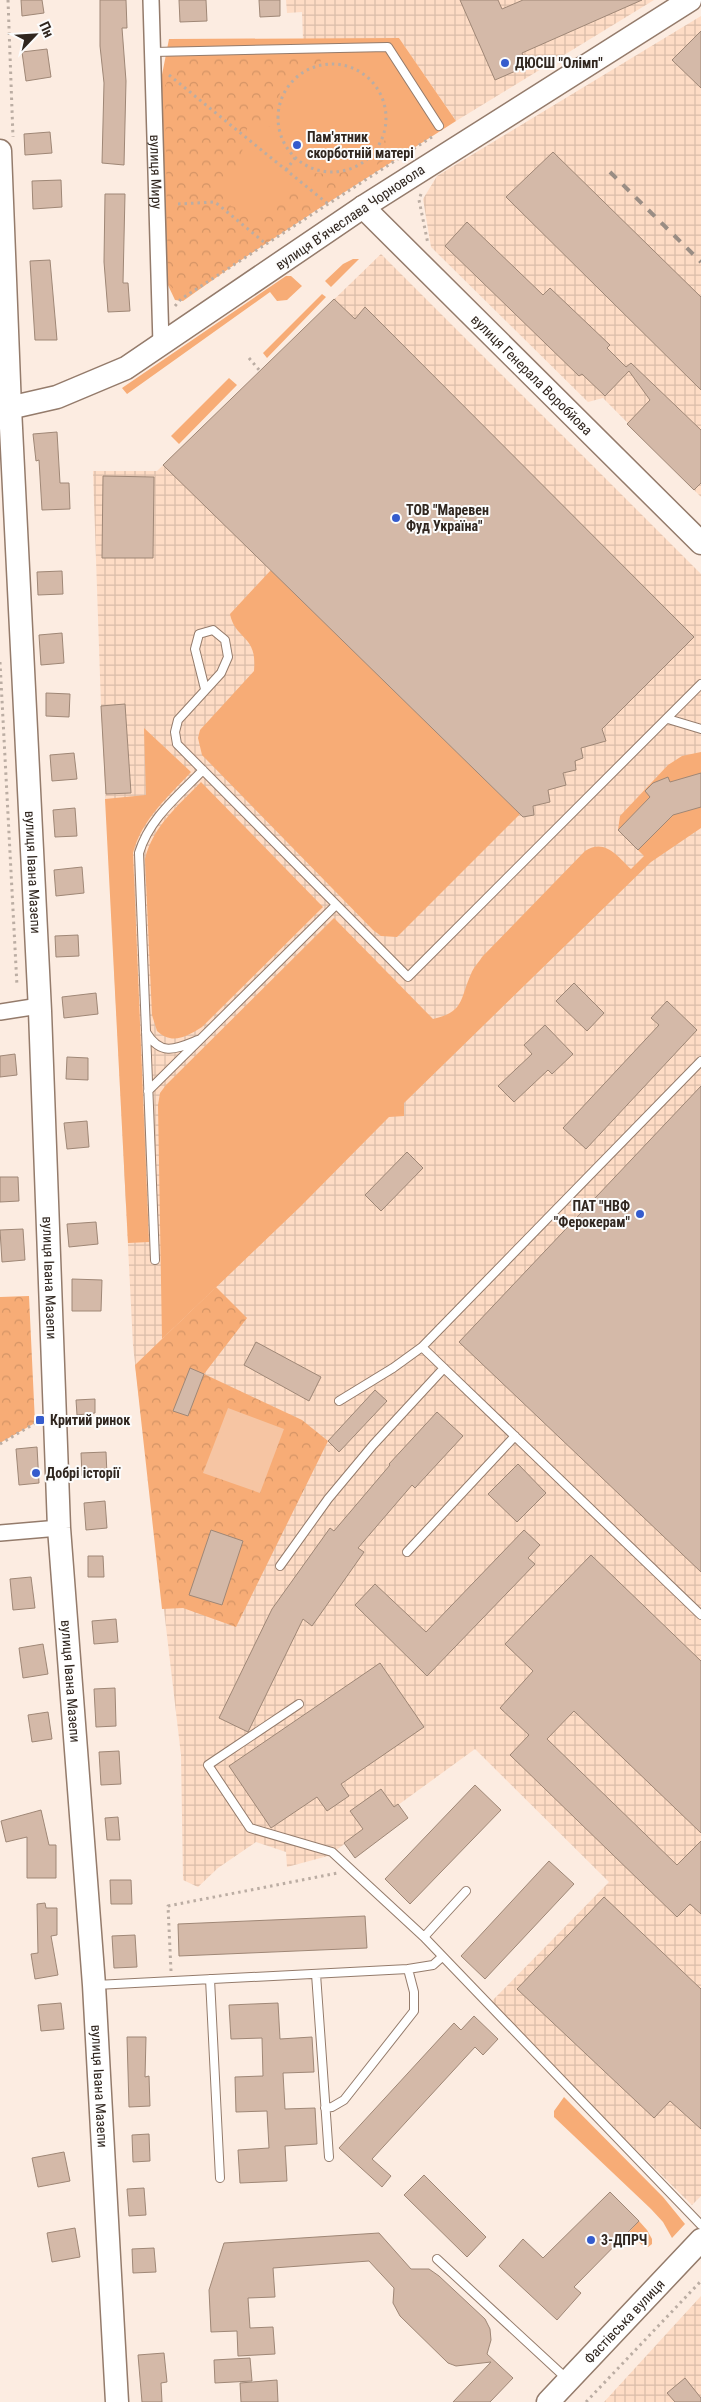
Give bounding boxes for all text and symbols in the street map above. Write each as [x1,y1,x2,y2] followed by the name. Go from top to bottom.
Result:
[10,10,60,60] north arrow
[36,19,57,40] text: Пн
[515,55,603,71] place label: ДЮСШ "Олімп"
[499,57,511,69] marker: ДЮСШ "Олімп"
[307,129,414,161] place label: Пам'ятник скорботній матері
[147,134,165,210] street label: вулиця Миру
[291,139,303,151] marker: Пам'ятник скорботній матері
[272,161,428,273] street label: вулиця Вʼячеслава Чорновола
[468,311,596,438] street label: вулиця Генерала Воробйова
[406,502,489,534] place label: ТОВ "Маревен Фуд Україна"
[390,512,402,524] marker: ТОВ "Маревен Фуд Україна"
[22,810,44,934] street label: вулиця Івана Мазепи
[554,1198,630,1230] place label: ПАТ "НВФ "Ферокерам"
[634,1208,646,1220] marker: ПАТ "НВФ "Ферокерам"
[40,1216,60,1340] street label: вулиця Івана Мазепи
[50,1412,130,1428] place label: Критий ринок
[34,1414,46,1426] marker: Критий ринок
[46,1465,121,1481] place label: Добрі історії
[30,1467,42,1479] marker: Добрі історії
[58,1619,83,1743] street label: вулиця Івана Мазепи
[88,2024,111,2148] street label: вулиця Івана Мазепи
[601,2232,647,2248] place label: 3-ДПРЧ
[585,2234,597,2246] marker: 3-ДПРЧ
[581,2276,668,2367] street label: Фастівська вулиця

